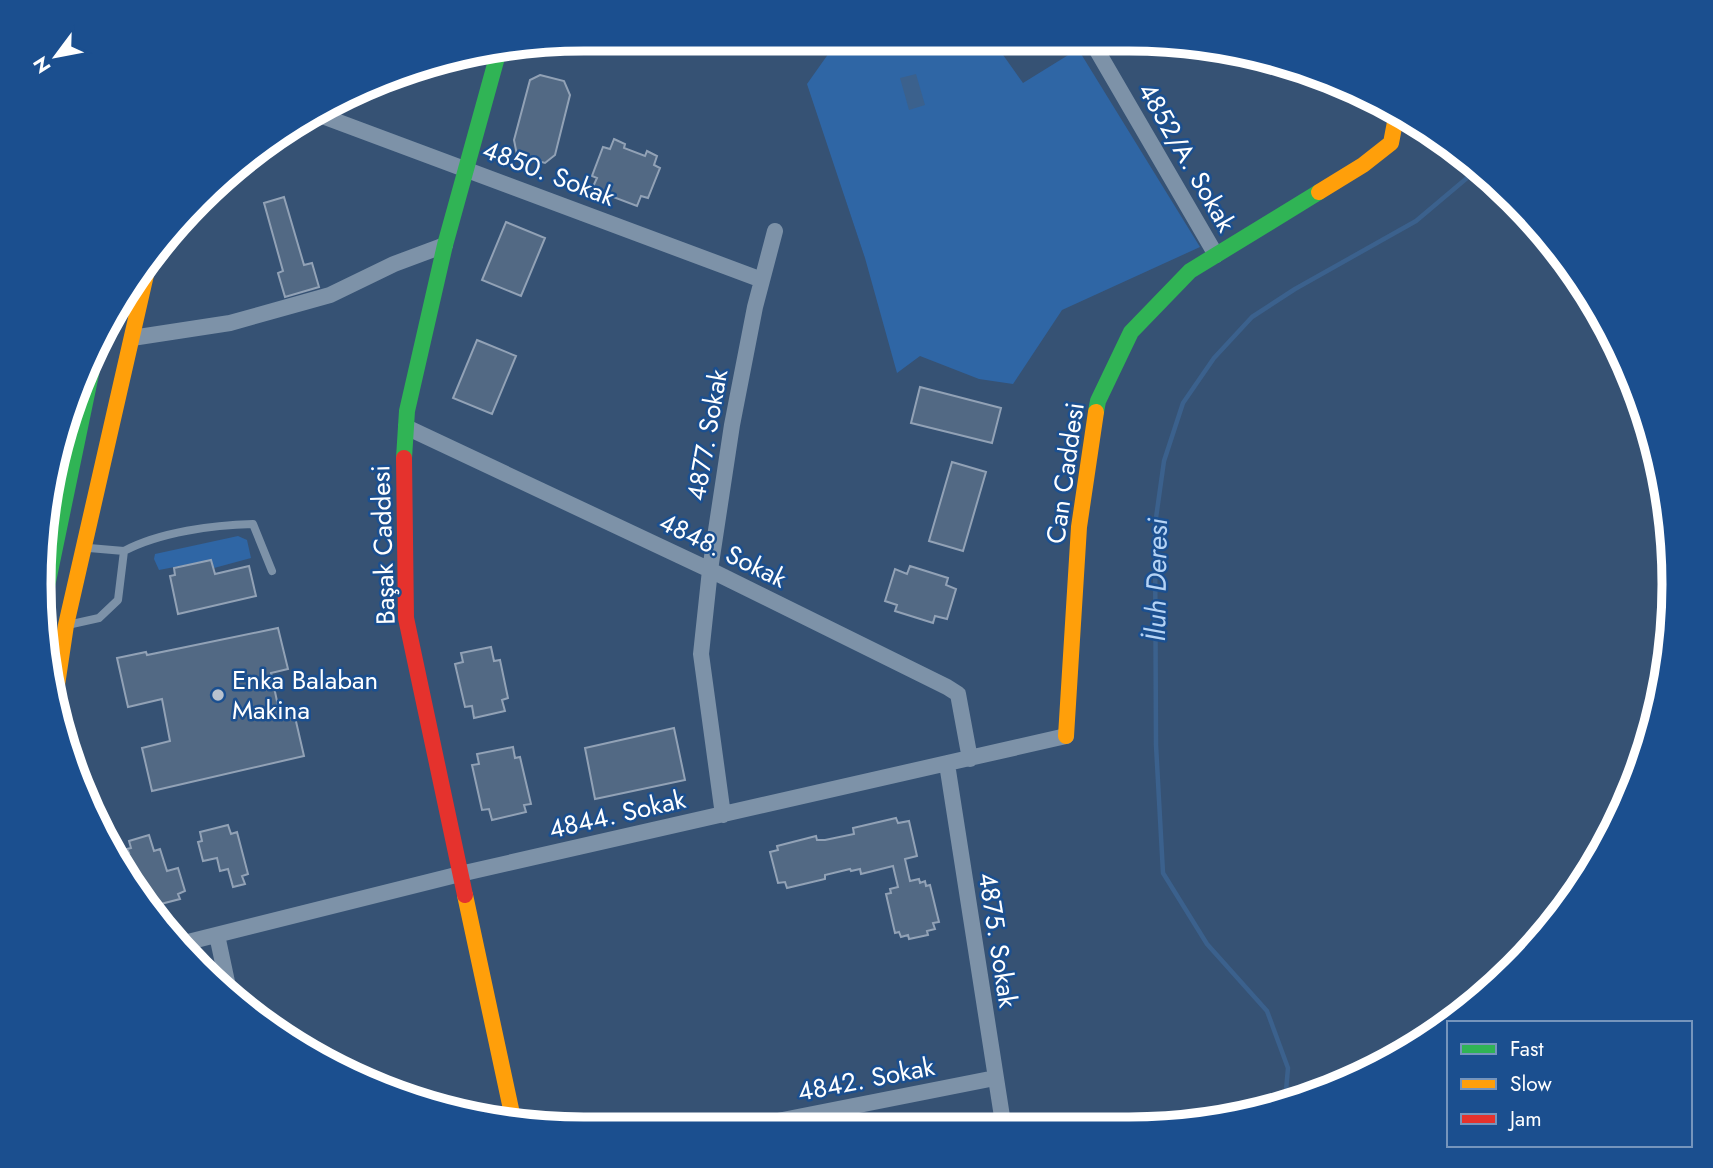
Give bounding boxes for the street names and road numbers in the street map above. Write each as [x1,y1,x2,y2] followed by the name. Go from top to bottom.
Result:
[1129,75,1245,239] street label: 4852/A. Sokak
[477,130,621,216] street label: 4850. Sokak
[677,366,737,504] street label: 4877. Sokak
[1036,400,1094,546] street label: Can Caddesi
[361,464,405,626] street label: Başak Caddesi
[653,503,794,598] street label: 4848. Sokak
[545,780,690,848] street label: 4844. Sokak
[969,870,1028,1011] street label: 4875. Sokak
[794,1047,938,1111] street label: 4842. Sokak

